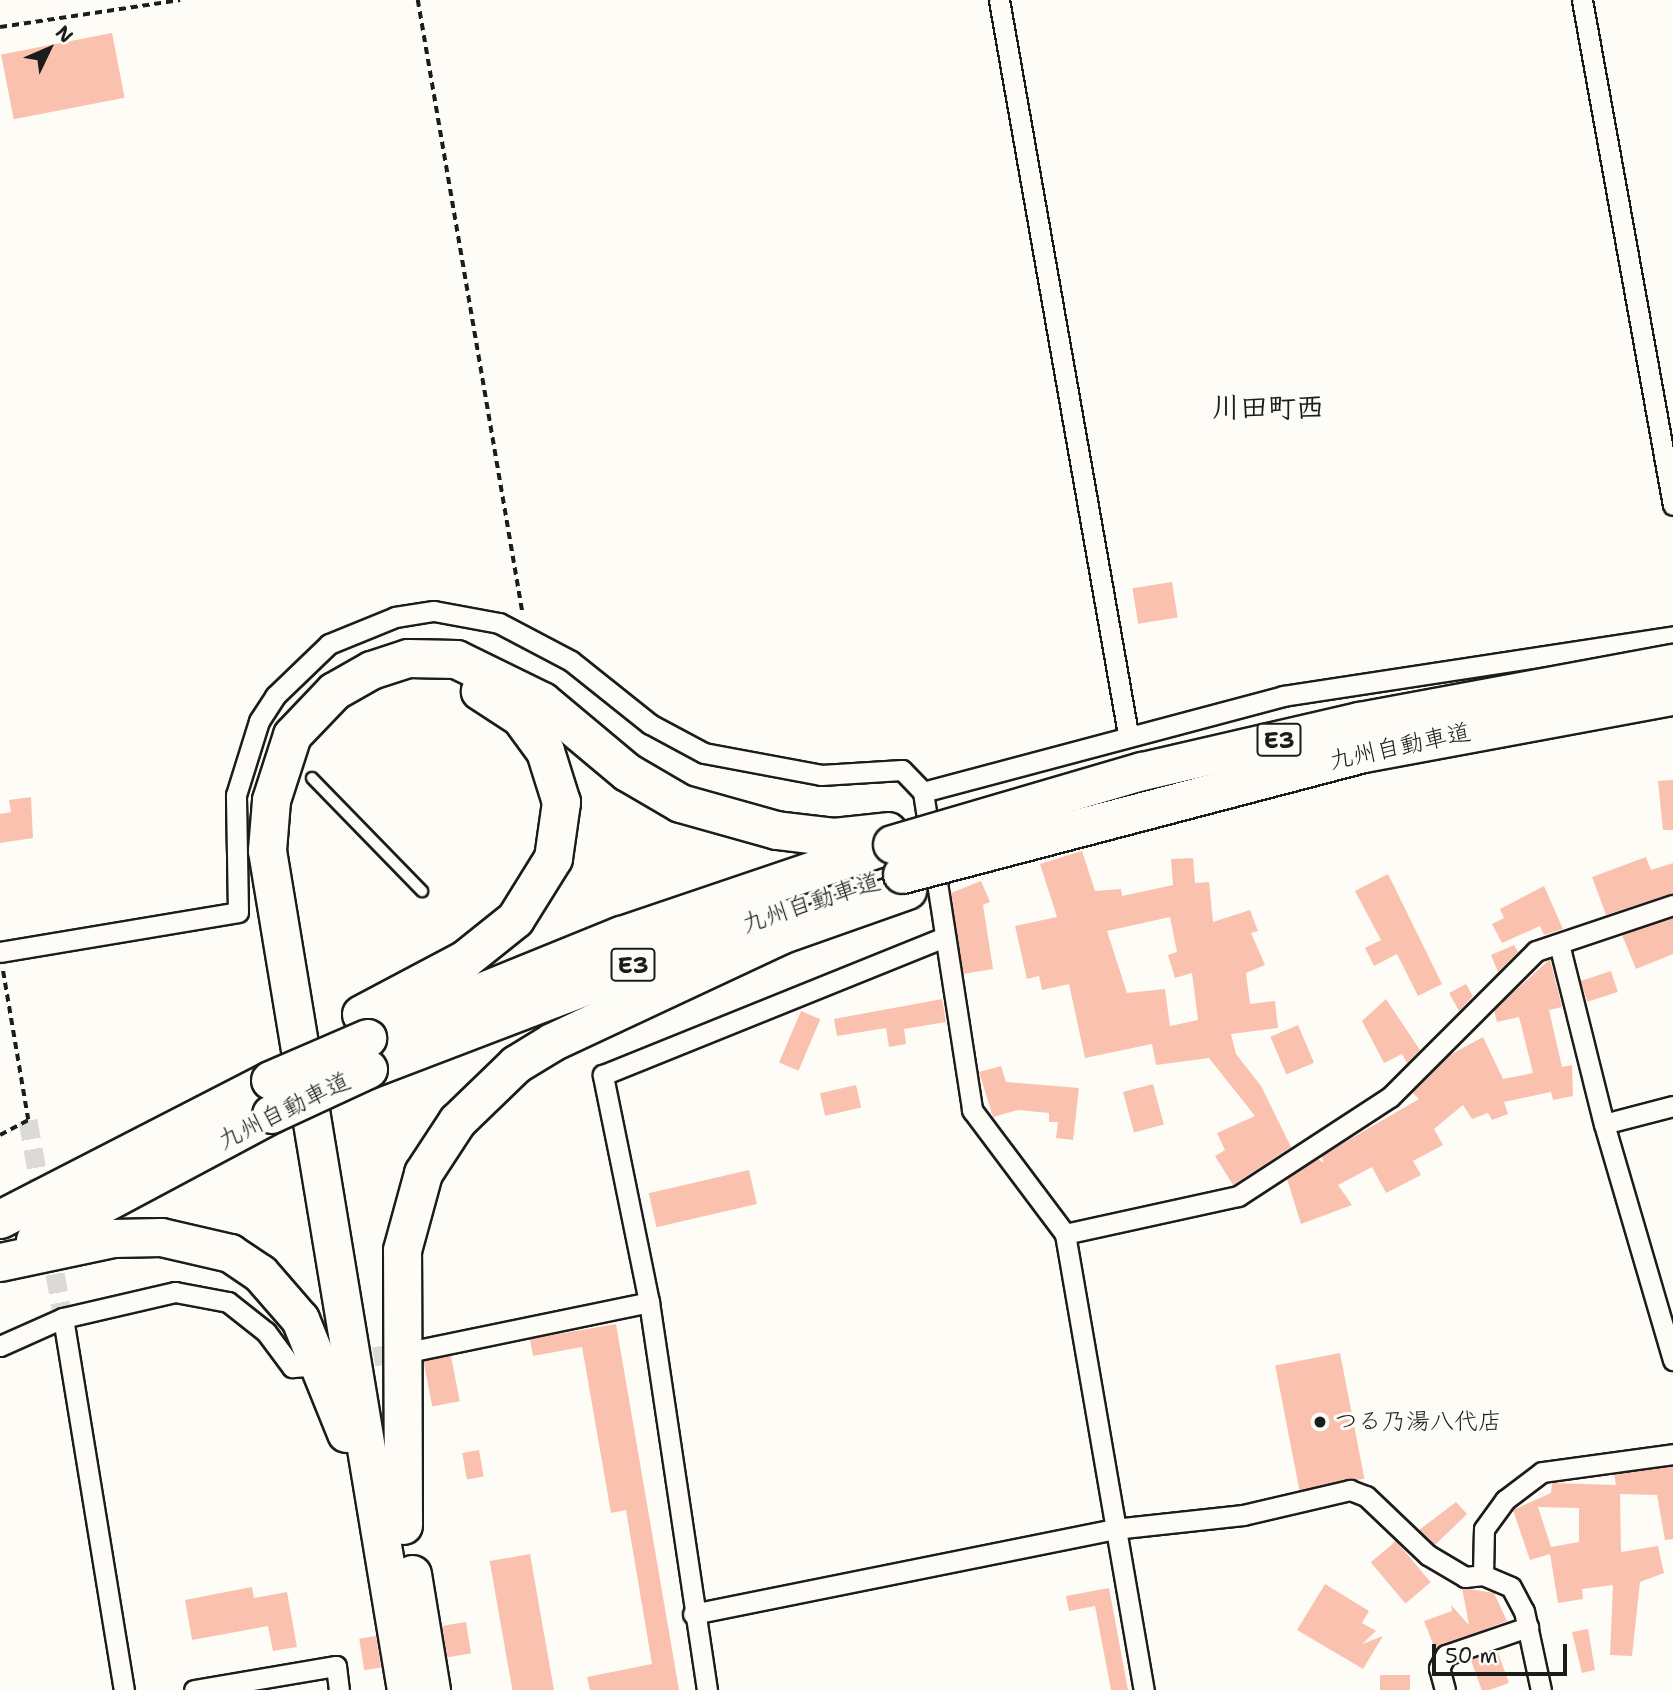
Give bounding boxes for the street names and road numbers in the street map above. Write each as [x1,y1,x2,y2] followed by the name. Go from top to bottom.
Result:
[1327,718,1473,776] street label: 九州自動車道
[1256,720,1302,760] road number: E3
[738,867,884,939] street label: 九州自動車道
[610,946,656,984] road number: E3
[213,1066,355,1156] street label: 九州自動車道

